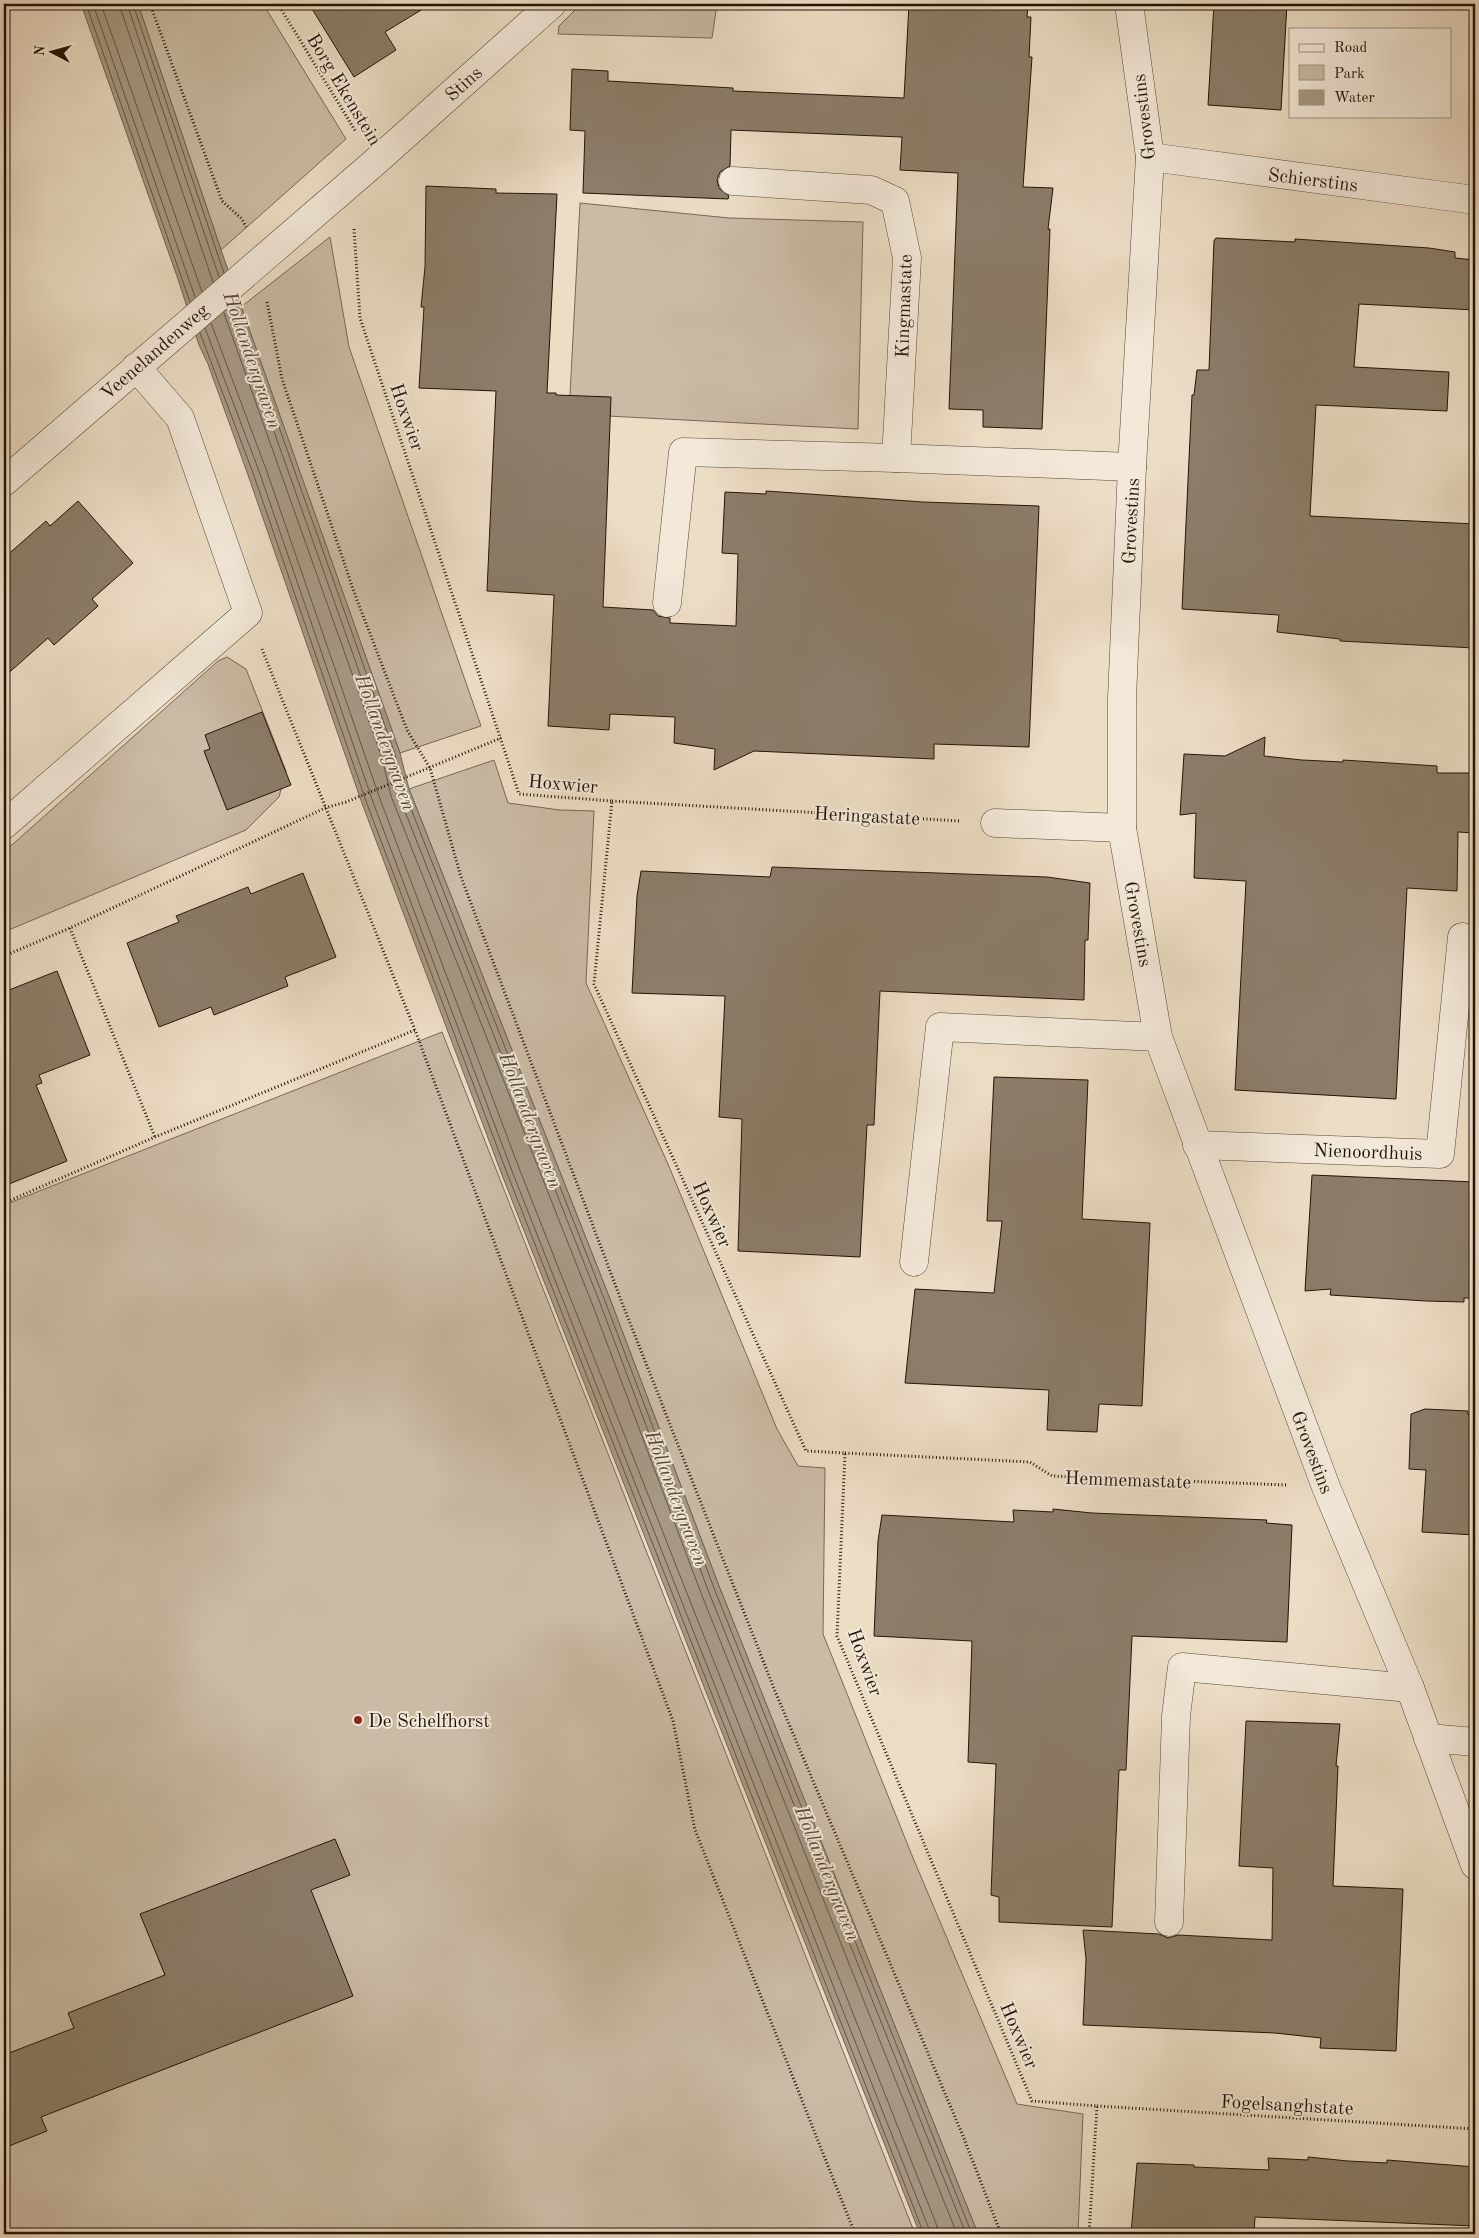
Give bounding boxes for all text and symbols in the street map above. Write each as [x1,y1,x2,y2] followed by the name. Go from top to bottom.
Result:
[28,28,78,78] north arrow
[1289,28,1452,118] legend
[302,31,384,150] street label: Borg Ekenstein
[1334,41,1368,56] text: Road
[33,44,48,57] text: N
[443,64,487,106] street label: Stins
[1334,67,1365,82] text: Park
[1131,73,1160,161] street label: Grovestins
[1334,91,1375,106] text: Water
[1267,167,1359,196] street label: Schierstins
[894,254,917,358] street label: Kingmastate
[218,288,284,432] water label: Hollandergraven
[98,301,214,405] street label: Veenelandenweg
[385,382,426,454] street label: Hoxwier
[1121,477,1144,565] street label: Grovestins
[350,671,418,814] water label: Hollandergraven
[527,773,599,798] street label: Hoxwier
[813,805,920,830] street label: Heringastate
[1120,880,1153,969] street label: Grovestins
[494,1049,564,1191] water label: Hollandergraven
[1313,1142,1423,1165] street label: Nienoordhuis
[688,1179,734,1251] street label: Hoxwier
[1286,1409,1335,1497] street label: Grovestins
[640,1427,710,1569] water label: Hollandergraven
[1064,1470,1192,1493] street label: Hemmemastate
[843,1627,885,1699] street label: Hoxwier
[368,1713,490,1732] place label: De Schelfhorst
[352,1714,364,1726] marker: De Schelfhorst
[790,1802,862,1944] water label: Hollandergraven
[995,2000,1040,2072] street label: Hoxwier
[1220,2094,1354,2119] street label: Fogelsanghstate

